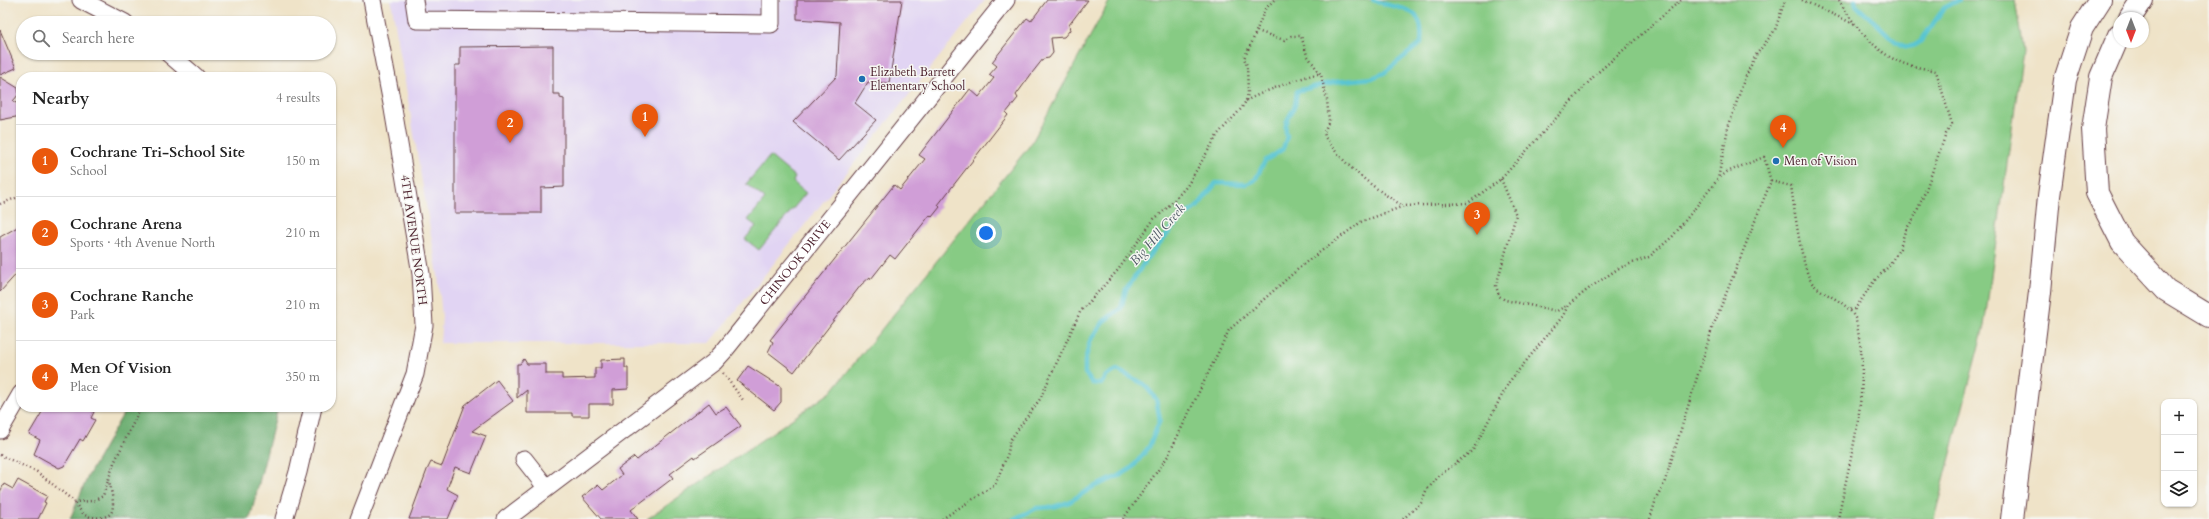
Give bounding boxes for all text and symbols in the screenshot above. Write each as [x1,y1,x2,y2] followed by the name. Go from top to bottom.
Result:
[2113,12,2149,48] north arrow
[16,16,336,60] search box
[30,27,52,49] icon: search
[62,28,135,48] text: Search here
[870,64,965,94] place label: Elizabeth Barrett Elementary School
[857,74,867,84] marker: Elizabeth Barrett Elementary School
[32,87,89,110] text: Nearby
[276,89,320,107] text: 4 results
[632,104,658,137] pin: 1
[497,110,523,143] pin: 2
[1770,115,1796,148] pin: 4
[70,142,245,162] text: Cochrane Tri-School Site
[42,152,48,170] text: 1
[286,152,320,170] text: 150 m
[1784,153,1857,169] place label: Men of Vision
[1771,156,1781,166] marker: Men of Vision
[70,162,107,180] text: School
[397,174,431,306] street label: 4TH AVENUE NORTH
[1126,200,1190,269] water label: Big Hill Creek
[1464,202,1490,235] pin: 3
[70,214,182,234] text: Cochrane Arena
[756,217,834,308] street label: CHINOOK DRIVE
[976,223,996,243] your location
[42,224,48,242] text: 2
[286,224,320,242] text: 210 m
[70,234,215,252] text: Sports · 4th Avenue North
[70,286,194,306] text: Cochrane Ranche
[42,296,48,314] text: 3
[286,296,320,314] text: 210 m
[70,306,95,324] text: Park
[70,358,172,378] text: Men Of Vision
[42,368,48,386] text: 4
[286,368,320,386] text: 350 m
[70,378,98,396] text: Place
[2161,399,2197,507] map controls
[2161,399,2197,435] button: +
[2161,435,2197,471] button: −
[2161,471,2197,507] button: layers

